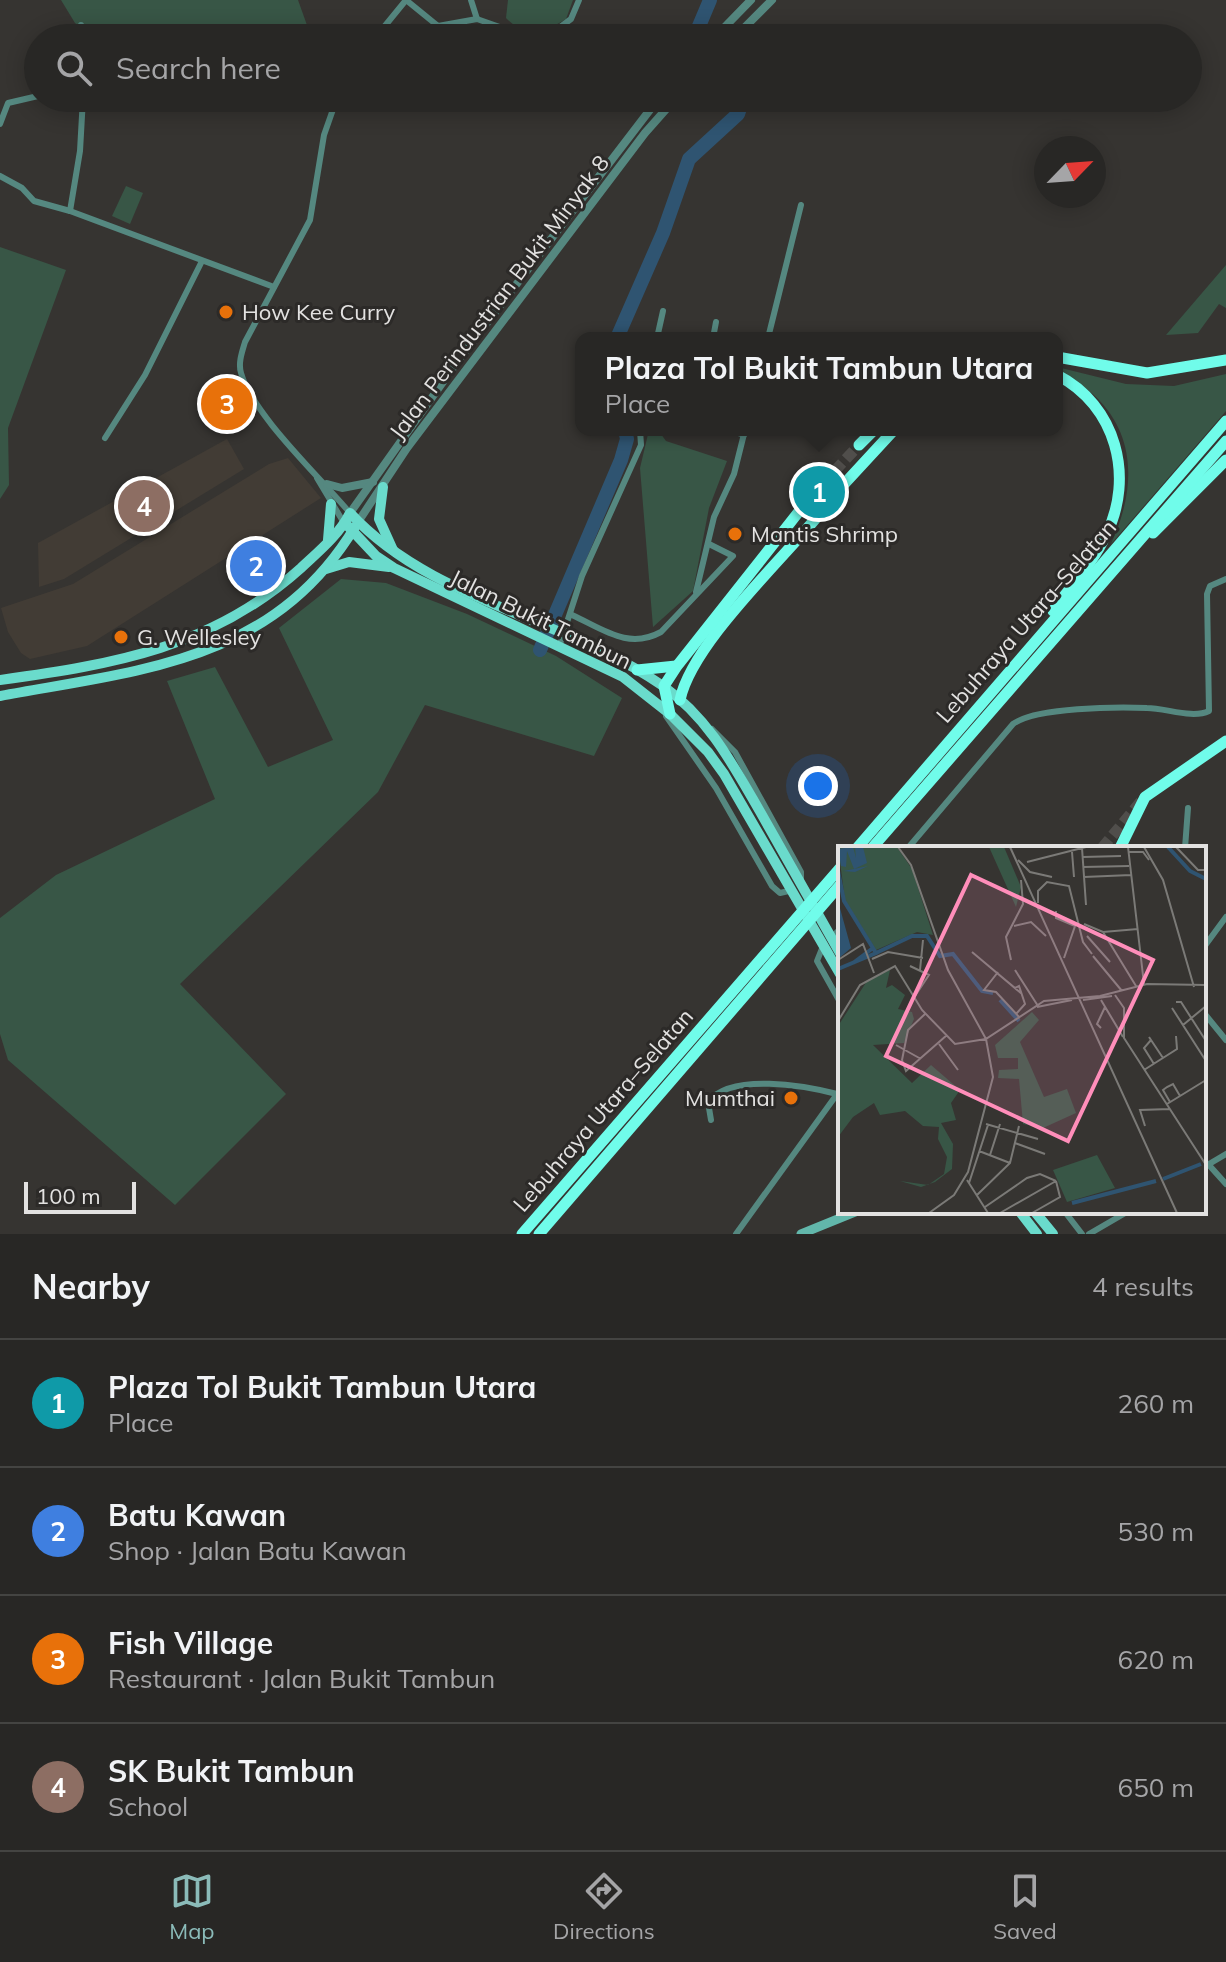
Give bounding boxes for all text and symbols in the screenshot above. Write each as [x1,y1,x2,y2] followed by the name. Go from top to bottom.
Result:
[24,24,1202,112] search box
[52,46,96,90] icon: search
[116,49,281,87] text: Search here
[1034,136,1106,208] north arrow
[383,149,615,445] street label: Jalan Perindustrian Bukit Minyak 8
[242,298,396,326] place label: How Kee Curry
[217,303,235,321] marker: How Kee Curry
[575,332,1063,436] popup
[605,349,1033,387] text: Plaza Tol Bukit Tambun Utara
[201,374,253,434] pin: 3
[605,387,670,420] text: Place
[793,462,845,522] pin: 1
[118,476,170,536] pin: 4
[930,513,1122,729] street label: Lebuhraya Utara–Selatan
[751,520,898,548] place label: Mantis Shrimp
[726,525,744,543] marker: Mantis Shrimp
[230,536,282,596] pin: 2
[446,563,636,675] street label: Jalan Bukit Tambun
[137,623,261,651] place label: G. Wellesley
[112,628,130,646] marker: G. Wellesley
[798,766,838,806] your location
[838,846,1206,1214] inset map
[507,1002,699,1218] street label: Lebuhraya Utara–Selatan
[685,1084,775,1112] place label: Mumthai
[782,1089,800,1107] marker: Mumthai
[24,1178,136,1214] scale bar
[36,1182,101,1210] text: 100 m
[32,1265,150,1308] text: Nearby
[1092,1270,1194,1303] text: 4 results
[108,1368,536,1406] text: Plaza Tol Bukit Tambun Utara
[50,1387,66,1420] text: 1
[1118,1387,1194,1420] text: 260 m
[108,1406,173,1439] text: Place
[108,1496,286,1534] text: Batu Kawan
[50,1515,66,1548] text: 2
[1118,1515,1194,1548] text: 530 m
[108,1534,407,1567] text: Shop · Jalan Batu Kawan
[108,1624,273,1662] text: Fish Village
[50,1643,66,1676] text: 3
[1118,1643,1194,1676] text: 620 m
[108,1662,495,1695] text: Restaurant · Jalan Bukit Tambun
[108,1752,354,1790] text: SK Bukit Tambun
[50,1771,66,1804] text: 4
[1118,1771,1194,1804] text: 650 m
[108,1790,188,1823] text: School
[169,1869,215,1945] tab: Map
[553,1869,655,1945] tab: Directions
[993,1869,1057,1945] tab: Saved

